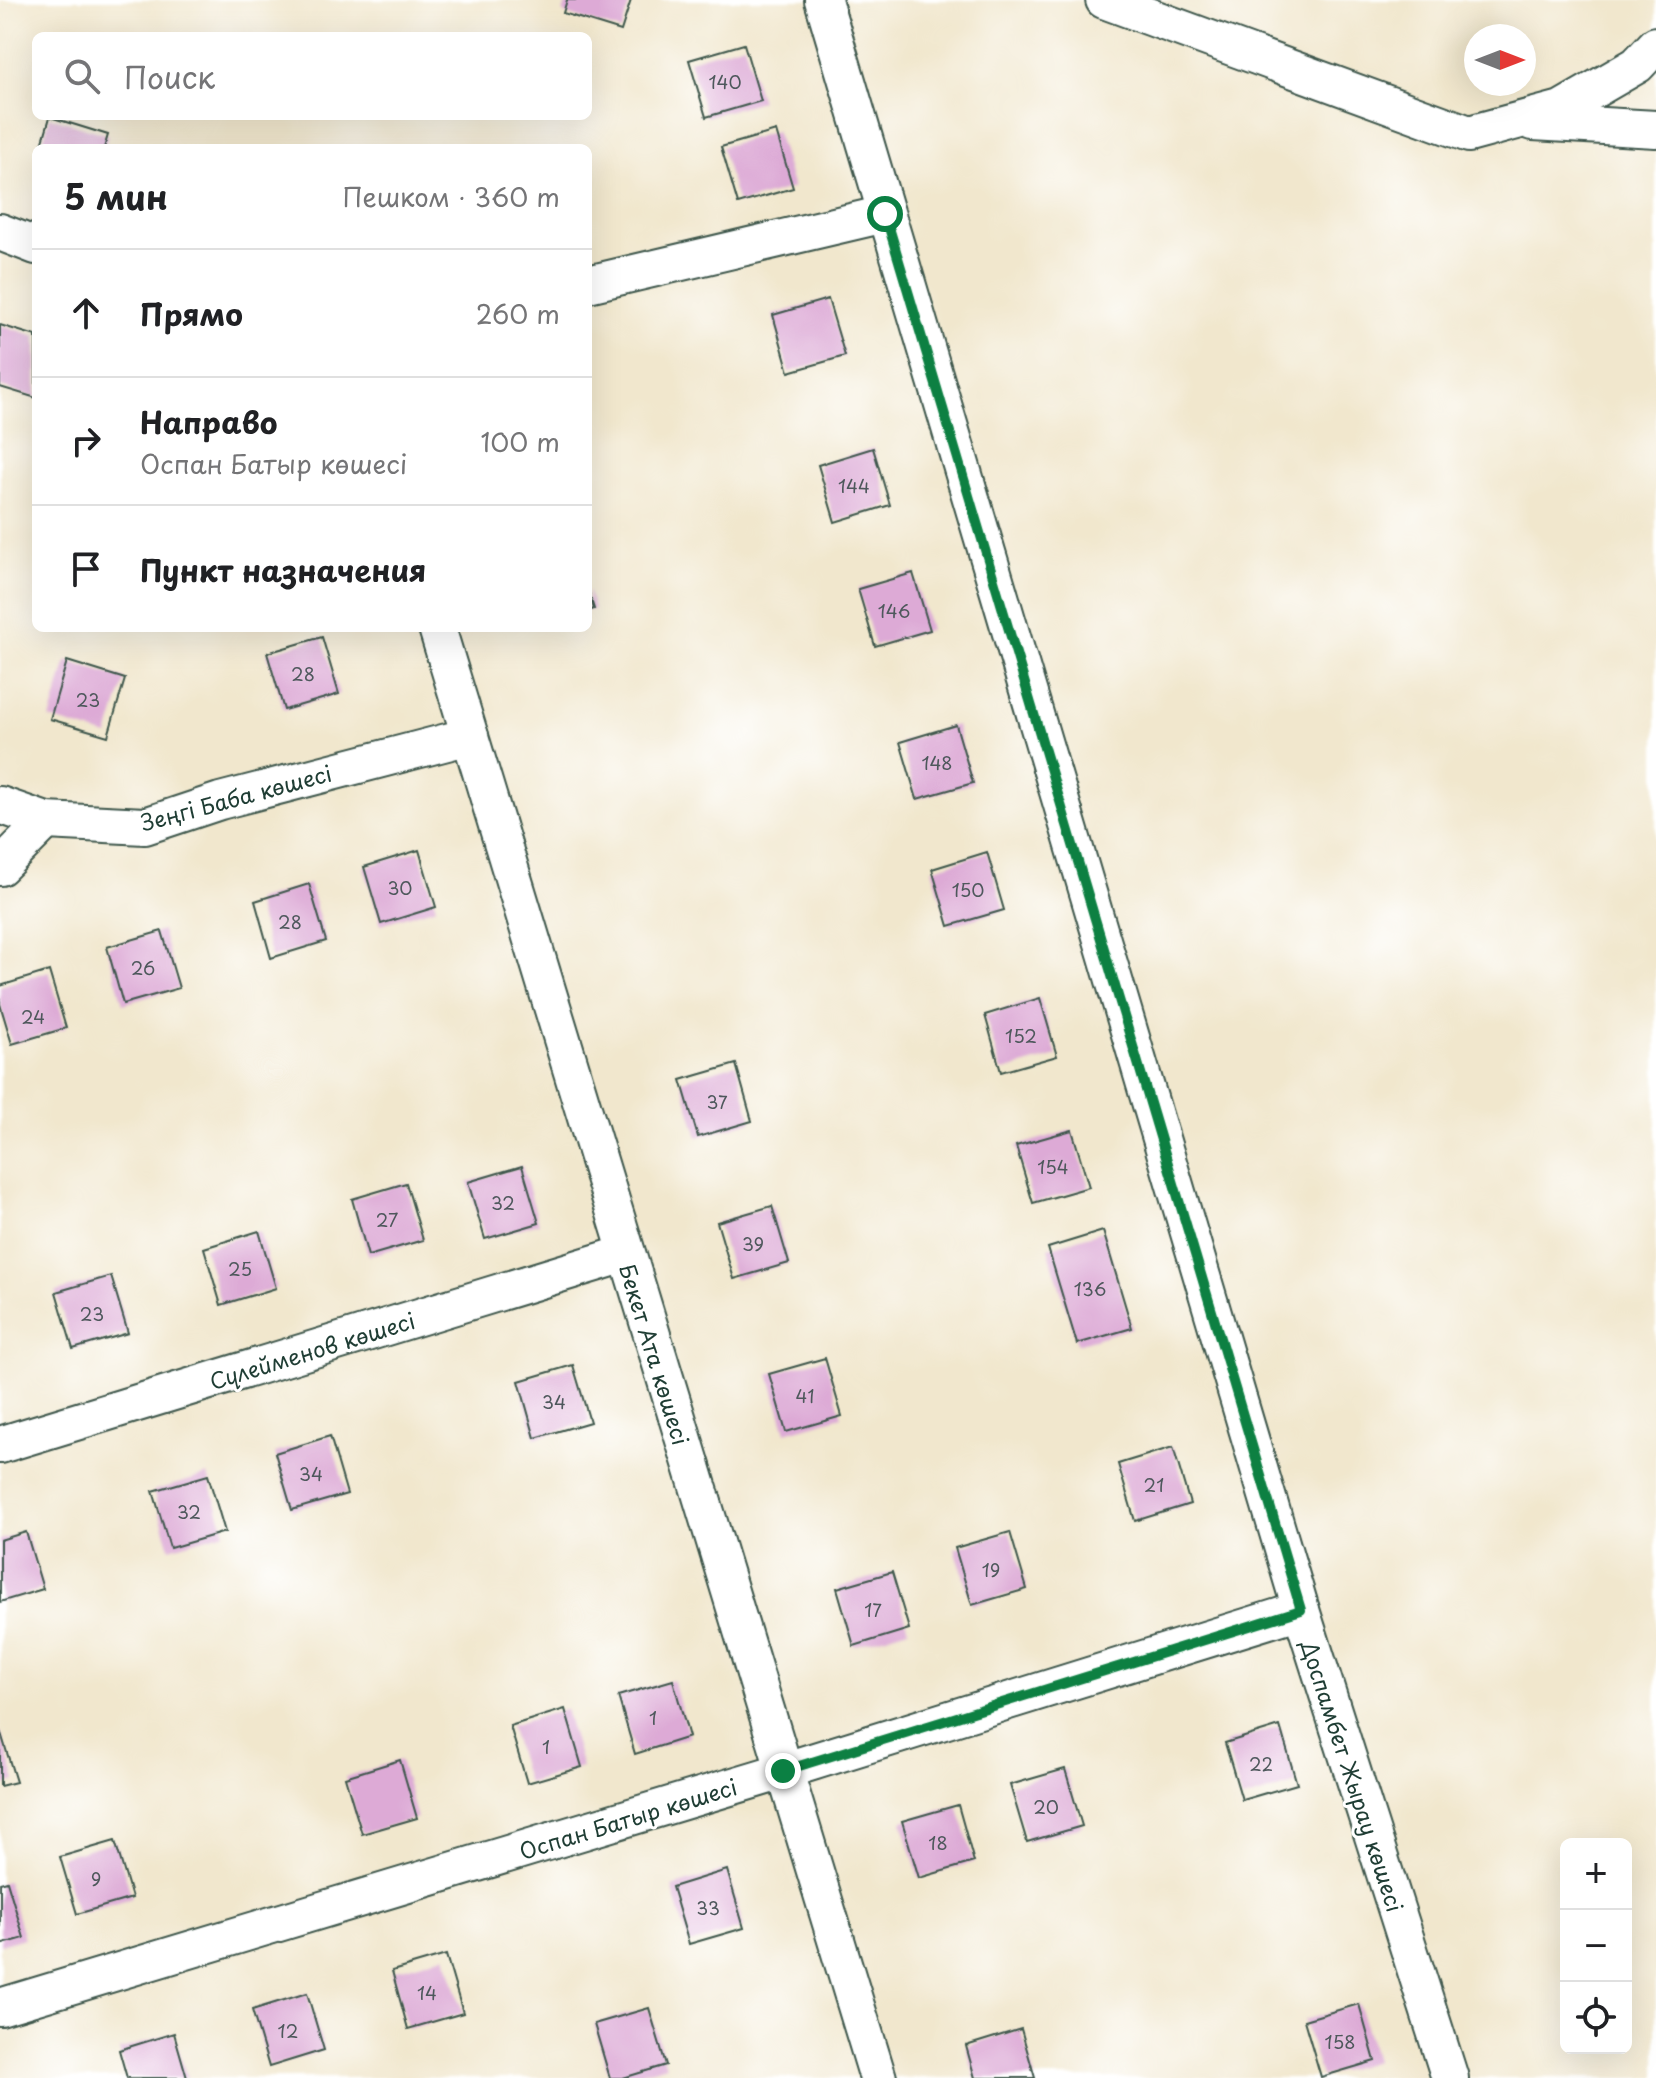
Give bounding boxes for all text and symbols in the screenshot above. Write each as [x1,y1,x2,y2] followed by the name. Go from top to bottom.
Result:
[1464,24,1536,96] north arrow
[32,32,592,120] search box
[60,54,104,98] icon: search
[124,54,215,99] text: Поиск
[708,68,742,95] house number: 140
[64,170,168,222] text: 5 мин
[343,177,560,216] text: Пешком · 360 m
[867,196,903,232] route start
[64,291,108,335] icon: ahead
[140,291,243,336] text: Прямо
[476,294,560,333] text: 260 m
[140,399,278,444] text: Направо
[64,419,108,463] icon: right
[480,422,560,461] text: 100 m
[140,444,407,483] text: Оспан Батыр көшесі
[838,472,870,499] house number: 144
[64,547,108,591] icon: arrive
[140,547,426,592] text: Пункт назначения
[878,597,910,624] house number: 146
[291,660,315,687] house number: 28
[76,686,100,713] house number: 23
[921,749,953,776] house number: 148
[137,756,335,838] street label: Зеңгі Баба көшесі
[387,874,413,901] house number: 30
[952,876,984,903] house number: 150
[278,908,302,935] house number: 28
[131,954,155,981] house number: 26
[21,1003,45,1030] house number: 24
[1005,1022,1037,1049] house number: 152
[706,1088,728,1115] house number: 37
[1037,1153,1069,1180] house number: 154
[491,1189,515,1216] house number: 32
[376,1206,398,1233] house number: 27
[742,1230,764,1257] house number: 39
[228,1255,252,1282] house number: 25
[612,1259,698,1449] street label: Бекет Ата көшесі
[1074,1275,1106,1302] house number: 136
[80,1300,104,1327] house number: 23
[205,1303,419,1397] street label: Сүлейменов көшесі
[796,1382,814,1409] house number: 41
[542,1388,566,1415] house number: 34
[299,1460,323,1487] house number: 34
[1144,1471,1164,1498] house number: 21
[177,1498,201,1525] house number: 32
[982,1556,1000,1583] house number: 19
[864,1596,882,1623] house number: 17
[1293,1635,1413,1916] street label: Доспамбет Жырау көшесі
[649,1704,657,1731] house number: 1
[542,1733,550,1760] house number: 1
[1249,1750,1273,1777] house number: 22
[765,1753,801,1789] route end
[515,1769,741,1867] street label: Оспан Батыр көшесі
[1033,1793,1059,1820] house number: 20
[928,1829,948,1856] house number: 18
[1560,1838,1632,2054] map controls
[1560,1838,1632,1910] button: +
[91,1865,101,1892] house number: 9
[696,1894,720,1921] house number: 33
[1560,1910,1632,1982] button: −
[417,1979,437,2006] house number: 14
[1560,1982,1632,2054] button: locate
[278,2017,298,2044] house number: 12
[1325,2028,1355,2055] house number: 158

